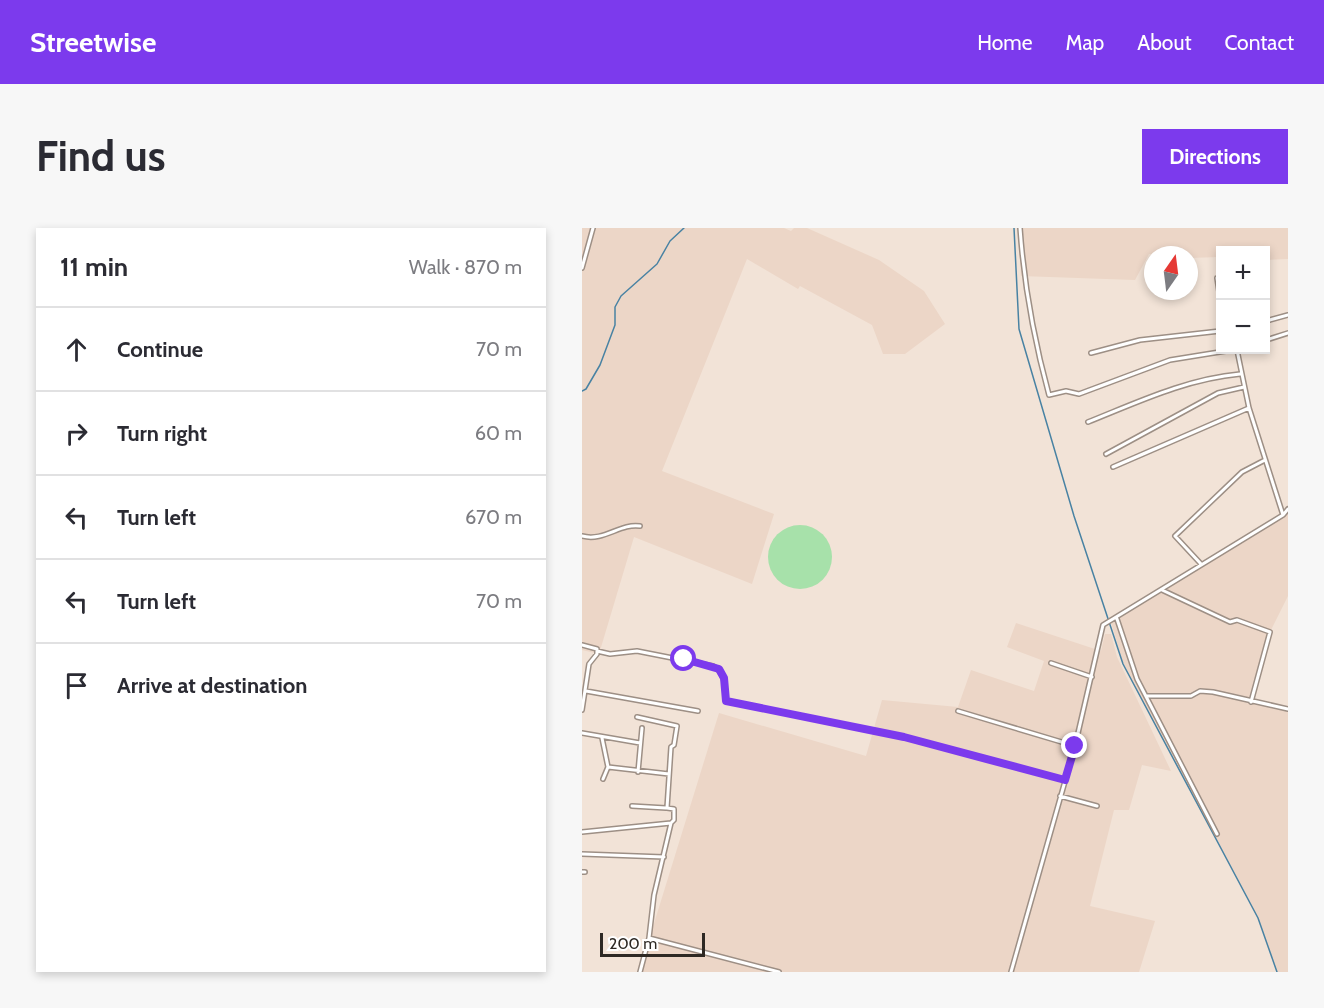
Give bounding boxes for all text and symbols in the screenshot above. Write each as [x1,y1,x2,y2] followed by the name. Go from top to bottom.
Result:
[30,25,156,59] text: Streetwise
[977,30,1033,55] text: Home
[1066,30,1104,55] text: Map
[1137,30,1191,55] text: About
[1224,30,1294,55] text: Contact
[1142,129,1288,184] button: Directions
[36,130,165,182] text: Find us
[1144,246,1198,300] north arrow
[1216,246,1270,354] map controls
[1216,246,1270,300] button: +
[60,251,128,283] text: 11 min
[409,255,522,279] text: Walk · 870 m
[1216,300,1270,354] button: −
[60,333,93,366] icon: ahead
[117,336,203,363] text: Continue
[476,337,522,361] text: 70 m
[60,417,93,450] icon: right
[117,420,207,447] text: Turn right
[475,421,522,445] text: 60 m
[60,501,93,534] icon: left
[117,504,196,531] text: Turn left
[465,505,522,529] text: 670 m
[60,585,93,618] icon: left
[117,588,196,615] text: Turn left
[476,589,522,613] text: 70 m
[670,645,696,671] route start
[60,669,93,702] icon: arrive
[117,672,307,699] text: Arrive at destination
[1061,732,1087,758] route end
[600,930,705,958] scale bar
[609,934,657,953] text: 200 m

